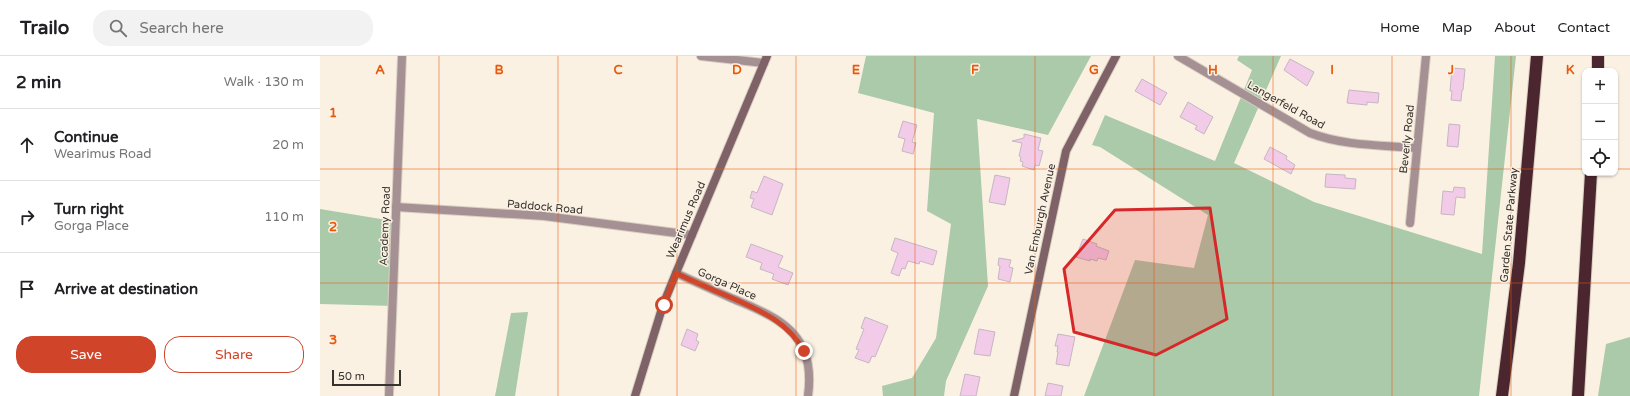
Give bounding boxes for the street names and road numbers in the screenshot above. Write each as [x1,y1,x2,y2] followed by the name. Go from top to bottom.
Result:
[1245,78,1327,132] street label: Langerfeld Road
[1397,104,1417,174] street label: Beverly Road
[1022,162,1058,276] street label: Van Emburgh Avenue
[1497,167,1521,283] street label: Garden State Parkway
[664,179,708,261] street label: Wearimus Road
[377,186,393,266] street label: Academy Road
[506,197,584,217] street label: Paddock Road
[695,265,759,303] street label: Gorga Place

